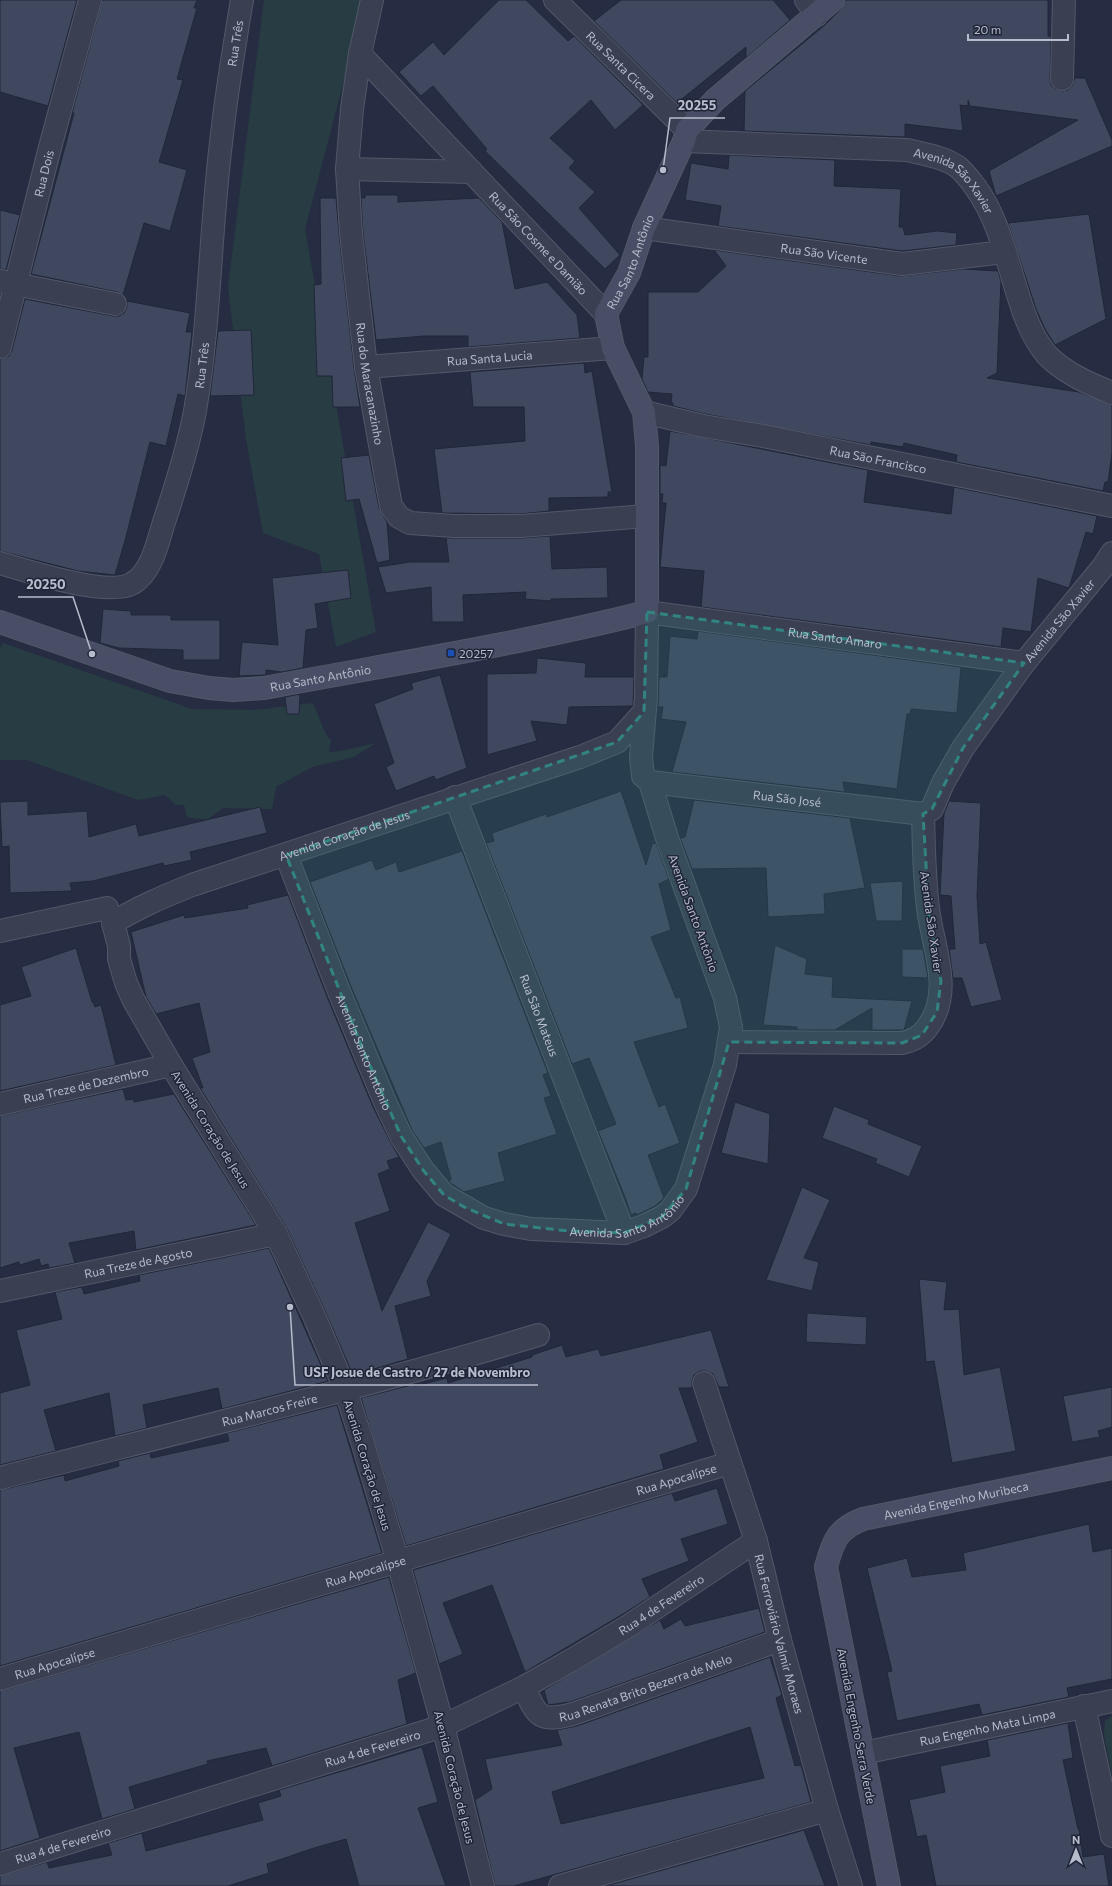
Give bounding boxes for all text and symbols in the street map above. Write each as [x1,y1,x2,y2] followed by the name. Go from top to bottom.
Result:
[968,16,1068,42] scale bar
[224,19,245,67] street label: Rua Três
[974,22,1001,36] text: 20 m
[584,28,659,102] street label: Rua Santa Cicera
[670,93,725,118] callout: 20255
[678,97,717,113] text: 20255
[912,145,997,216] street label: Avenida São Xavier
[31,148,56,198] street label: Rua Dois
[487,188,591,297] street label: Rua São Cosme e Damião
[603,212,656,312] street label: Rua Santo Antônio
[780,240,869,266] street label: Rua São Vicente
[354,322,387,446] street label: Rua do Maracanazinho
[192,342,211,389] street label: Rua Três
[446,347,533,368] street label: Rua Santa Lucia
[829,443,928,476] street label: Rua São Francisco
[18,572,73,597] callout: 20250
[26,576,66,592] text: 20250
[1021,576,1097,664] street label: Avenida São Xavier
[787,624,883,651] street label: Rua Santo Amaro
[459,646,493,660] place label: 20257
[446,648,456,658] marker: 20257
[269,662,372,694] street label: Rua Santo Antônio
[752,787,822,809] street label: Rua São José
[277,807,411,863] street label: Avenida Coração de Jesus
[666,852,722,974] street label: Avenida Santo Antônio
[918,870,946,974] street label: Avenida São Xavier
[517,972,562,1058] street label: Rua São Mateus
[334,992,395,1112] street label: Avenida Santo Antônio
[22,1063,150,1105] street label: Rua Treze de Dezembro
[168,1067,253,1191] street label: Avenida Coração de Jesus
[569,1192,687,1240] street label: Avenida Santo Antônio
[83,1244,193,1280] street label: Rua Treze de Agosto
[295,1360,538,1385] callout: USF Josue de Castro / 27 de Novembro
[304,1364,531,1380] text: USF Josue de Castro / 27 de Novembro
[220,1390,319,1429] street label: Rua Marcos Freire
[340,1398,395,1533] street label: Avenida Coração de Jesus
[634,1460,718,1497] street label: Rua Apocalípse
[882,1478,1029,1522] street label: Avenida Engenho Muribeca
[324,1552,407,1589] street label: Rua Apocalípse
[752,1552,807,1715] street label: Rua Ferroviário Valmir Moraes
[616,1571,706,1637] street label: Rua 4 de Fevereiro
[13,1644,96,1681] street label: Rua Apocalípse
[835,1647,879,1805] street label: Avenida Engenho Serra Verde
[558,1651,734,1724] street label: Rua Renata Brito Bezerra de Melo
[918,1706,1056,1748] street label: Rua Engenho Mata Limpa
[431,1709,478,1845] street label: Avenida Coração de Jesus
[323,1727,422,1769] street label: Rua 4 de Fevereiro
[14,1823,112,1866] street label: Rua 4 de Fevereiro
[1056,1830,1096,1870] north arrow
[1072,1833,1080,1846] text: N

